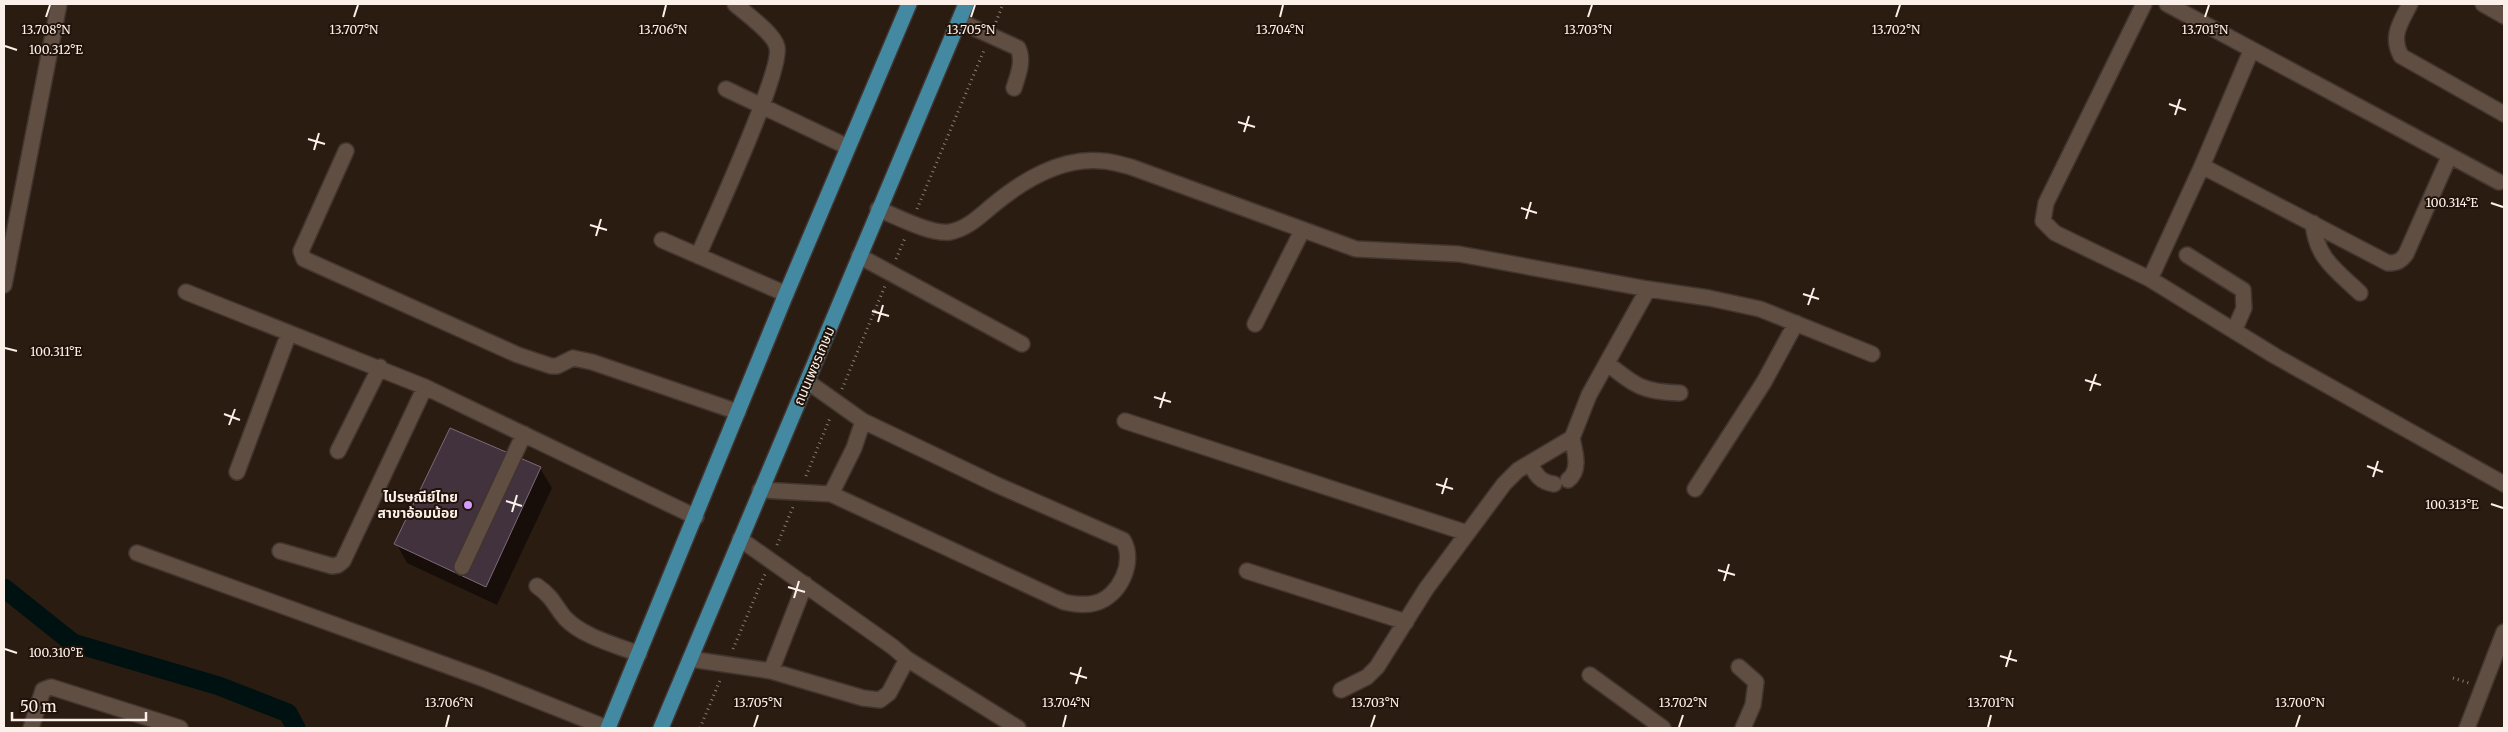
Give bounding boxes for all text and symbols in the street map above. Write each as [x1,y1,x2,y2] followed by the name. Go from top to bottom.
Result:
[21,22,71,37] text: 13.708°N
[330,22,379,37] text: 13.707°N
[639,22,688,37] text: 13.706°N
[947,22,996,37] text: 13.705°N
[1256,22,1305,37] text: 13.704°N
[1564,22,1613,37] text: 13.703°N
[1872,22,1921,37] text: 13.702°N
[2182,22,2229,37] text: 13.701°N
[29,42,83,57] text: 100.312°E
[2426,195,2479,210] text: 100.314°E
[789,324,839,408] street label: ถนนเพชรเกษม
[30,344,82,359] text: 100.311°E
[377,488,458,522] place label: ไปรษณีย์ไทย สาขาอ้อมน้อย
[2425,497,2479,512] text: 100.313°E
[462,499,474,511] marker: ไปรษณีย์ไทย สาขาอ้อมน้อย
[29,645,83,660] text: 100.310°E
[12,690,146,722] scale bar
[425,695,474,710] text: 13.706°N
[734,695,783,710] text: 13.705°N
[1042,695,1091,710] text: 13.704°N
[1351,695,1400,710] text: 13.703°N
[1659,695,1708,710] text: 13.702°N
[1968,695,2015,710] text: 13.701°N
[2275,695,2326,710] text: 13.700°N
[20,697,57,716] text: 50 m

